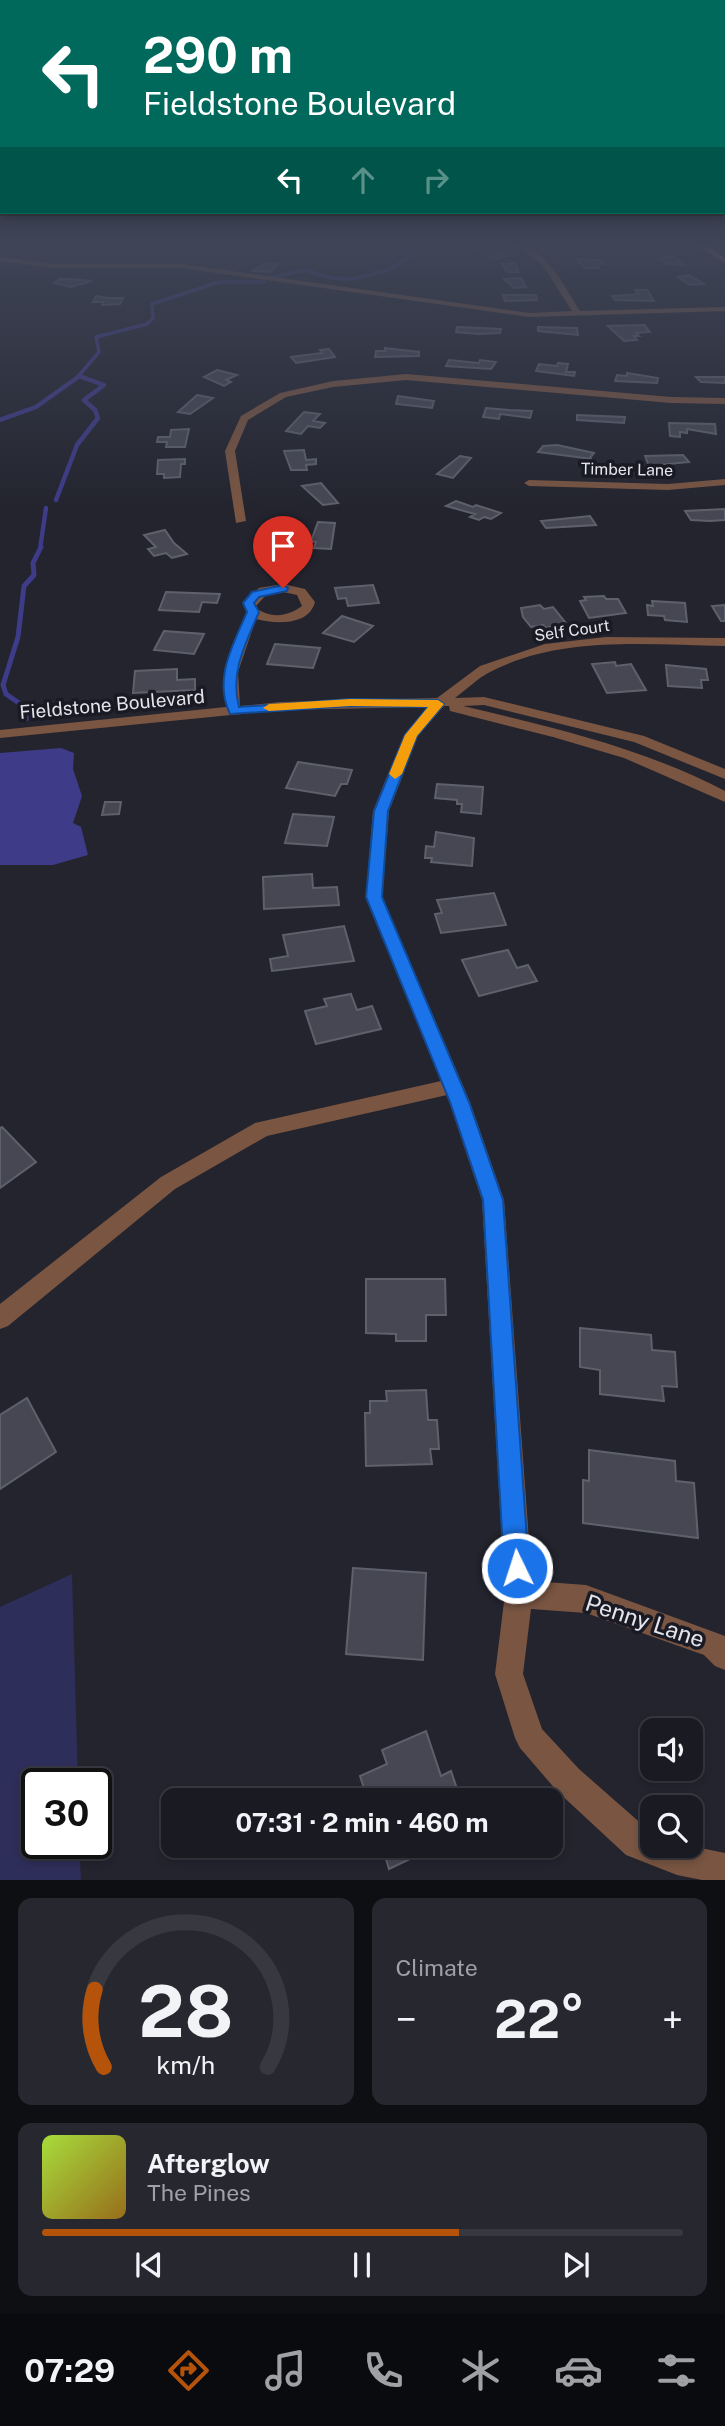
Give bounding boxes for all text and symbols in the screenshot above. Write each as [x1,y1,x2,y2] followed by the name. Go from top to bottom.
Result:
[143,26,293,84] text: 290 m
[28,28,119,119] icon: left
[143,85,456,122] text: Fieldstone Boulevard
[271,161,309,199] icon: left
[344,161,382,199] icon: ahead
[417,161,455,199] icon: right
[581,459,673,480] street label: Timber Lane
[253,516,313,588] pin
[264,527,302,565] icon: arrive
[533,616,611,645] street label: Self Court
[18,685,206,723] street label: Fieldstone Boulevard
[480,1531,554,1605] position arrow
[582,1589,708,1652] street label: Penny Lane
[640,1718,703,1858] map controls
[640,1718,703,1781] button: sound
[21,1768,112,1859] speed limit sign: 30
[640,1795,703,1858] button: search
[236,1807,488,1838] text: 07:31 · 2 min · 460 m
[396,1954,478,1981] text: Climate
[138,1969,233,2054] text: 28
[494,1989,585,2050] text: 22°
[396,1997,417,2042] text: −
[662,1997,683,2042] text: +
[156,2050,215,2080] text: km/h
[147,2148,270,2179] text: Afterglow
[147,2179,251,2206] text: The Pines
[130,2246,168,2284] icon: previous
[343,2246,381,2284] icon: pause
[557,2246,595,2284] icon: next
[164,2346,213,2395] icon: directions
[261,2346,310,2395] icon: music
[359,2346,408,2395] icon: phone
[456,2346,505,2395] icon: climate
[554,2346,603,2395] icon: car
[652,2346,701,2395] icon: filters
[24,2352,115,2389] text: 07:29

